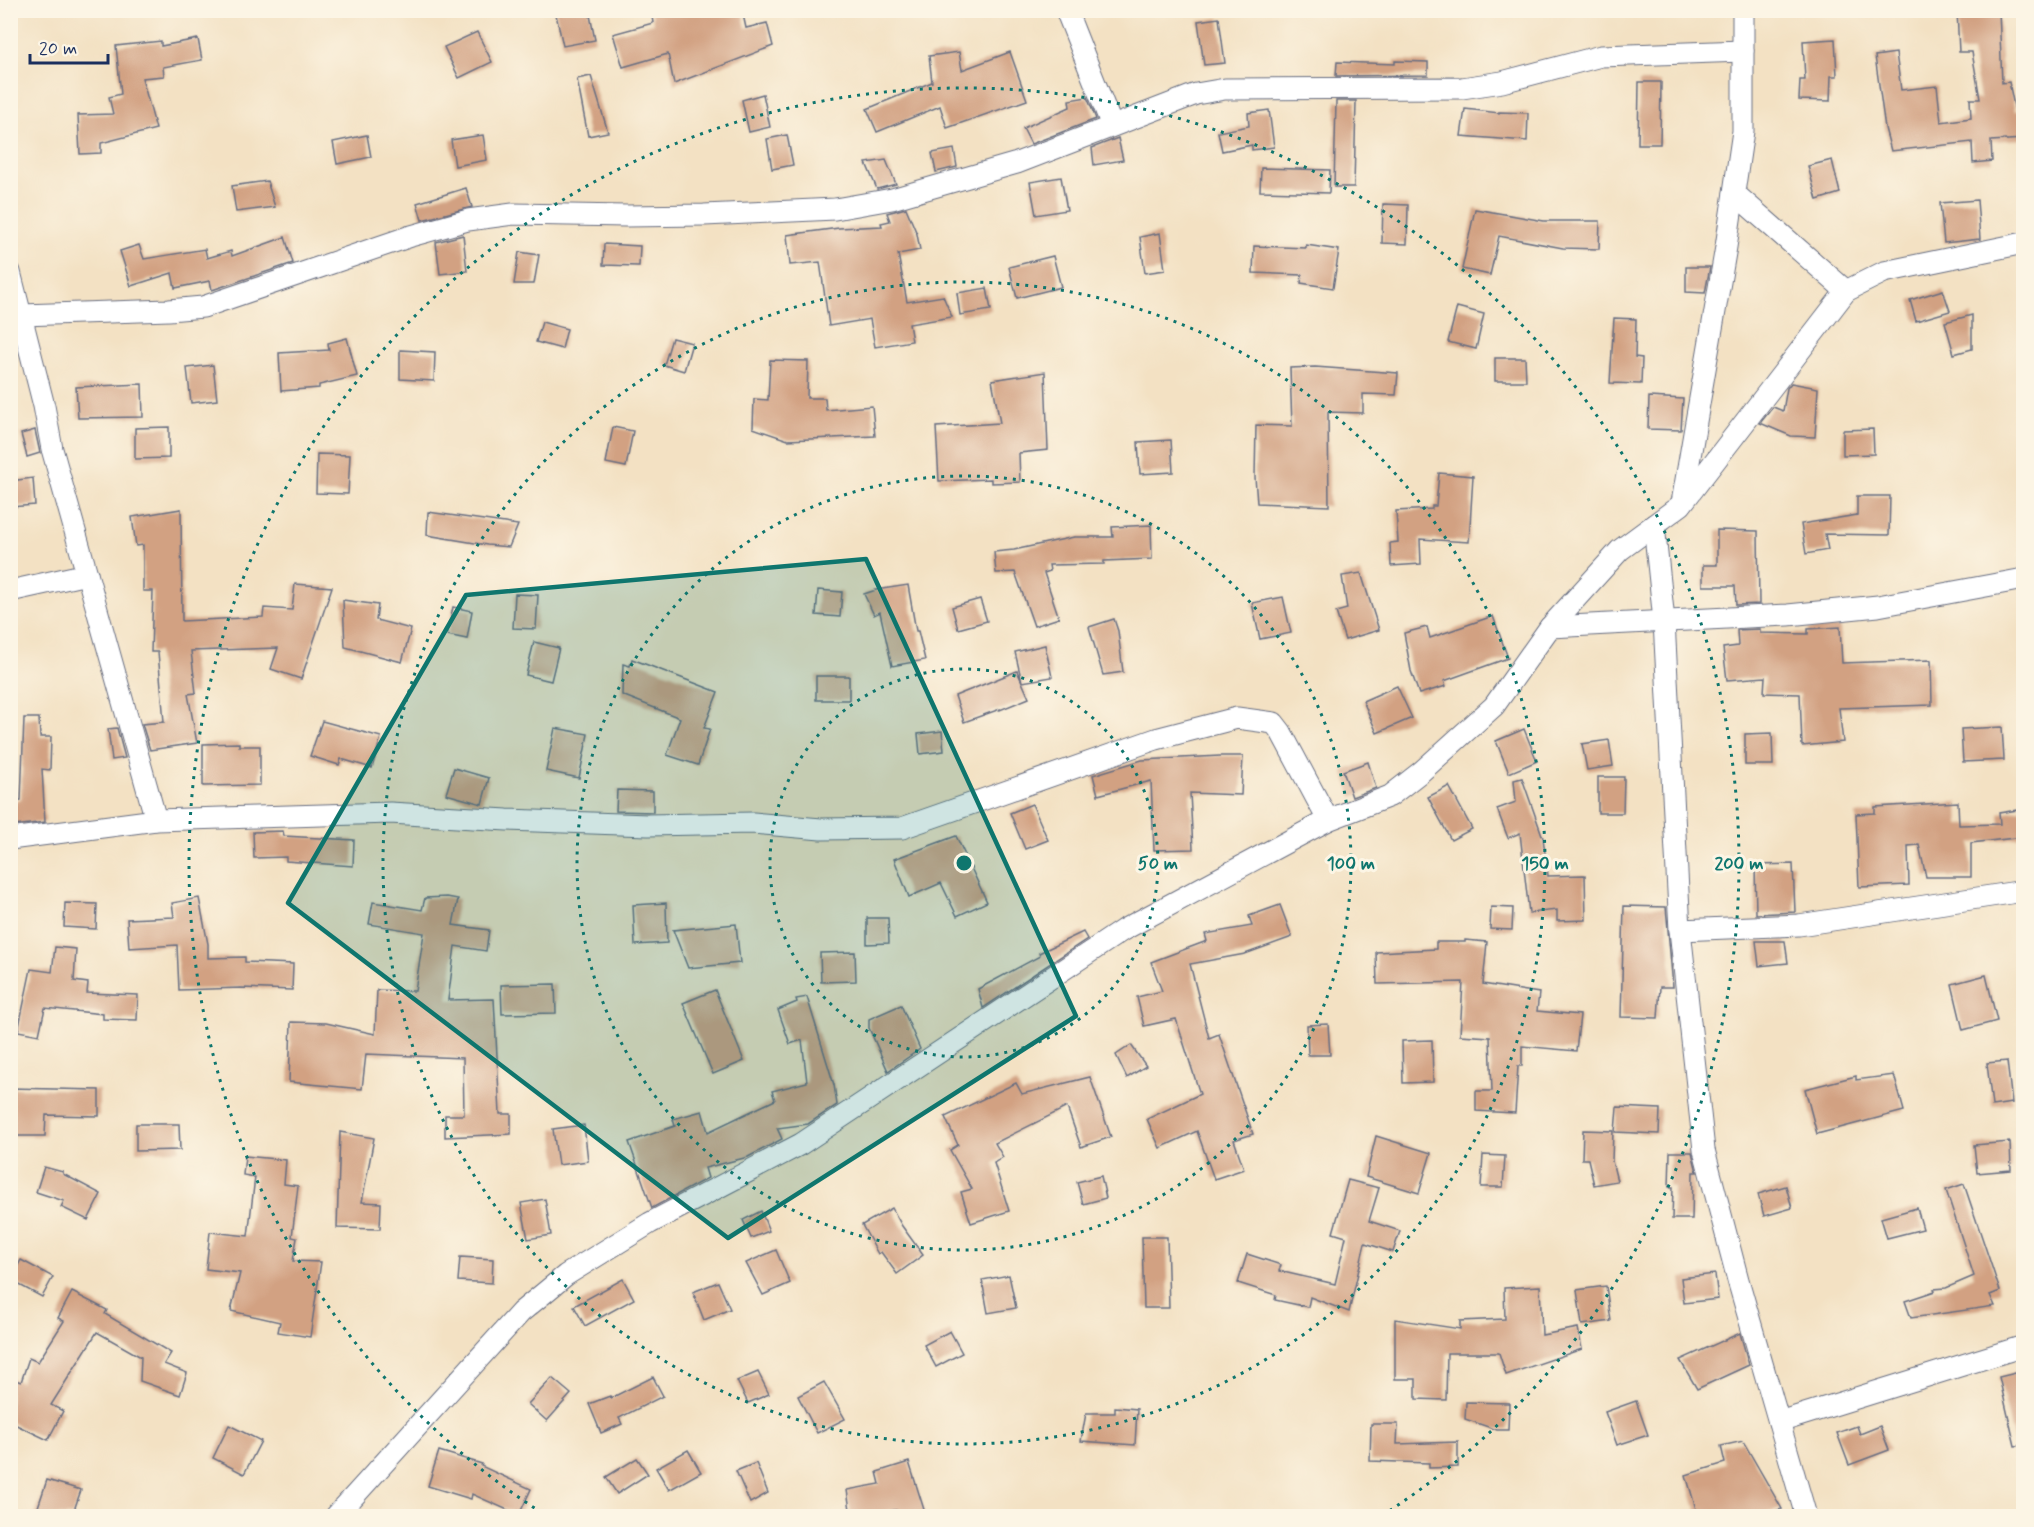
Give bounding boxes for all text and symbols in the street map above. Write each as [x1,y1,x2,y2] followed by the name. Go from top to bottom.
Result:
[30,27,108,65] scale bar
[39,37,77,61] text: 20 m
[1138,852,1178,876] text: 50 m
[1327,852,1375,876] text: 100 m
[1521,852,1569,876] text: 150 m
[1714,852,1764,876] text: 200 m
[954,853,974,873] centre of rings

